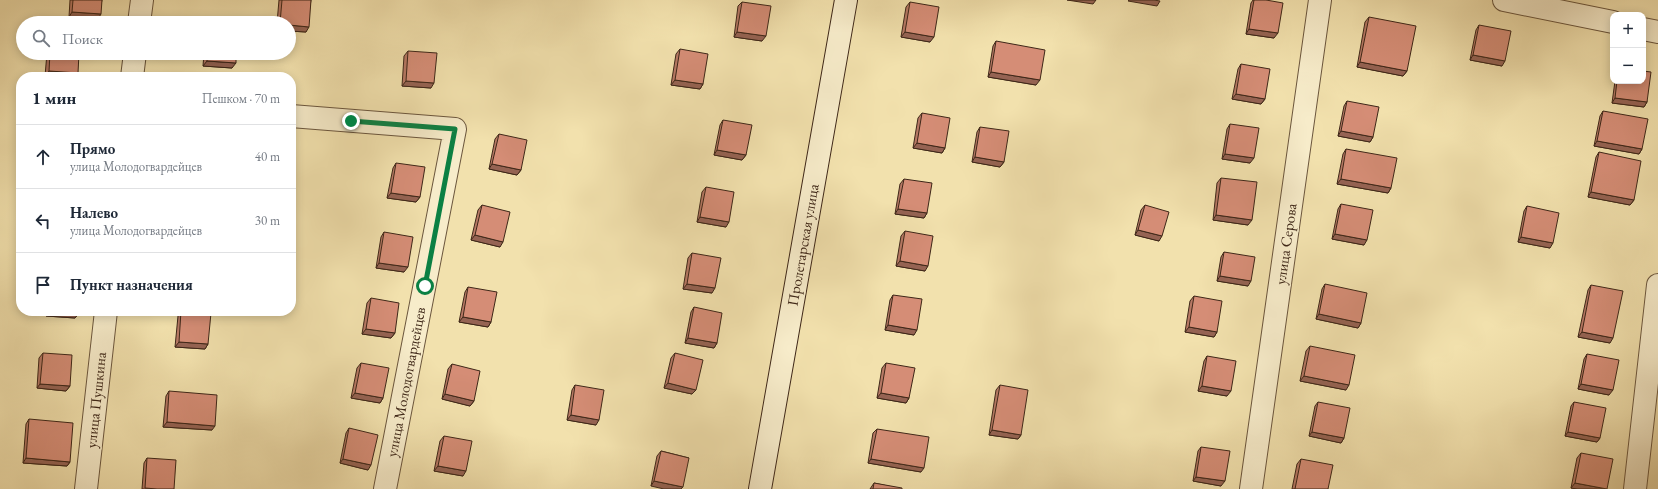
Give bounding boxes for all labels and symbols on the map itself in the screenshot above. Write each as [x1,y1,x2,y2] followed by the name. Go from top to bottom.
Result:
[342,112,360,130] route end
[782,182,823,308] street label: Пролетарская улица
[1270,202,1301,286] street label: улица Серова
[416,277,434,295] route start
[382,305,429,459] street label: улица Молодогвардейцев
[81,351,110,449] street label: улица Пушкина

